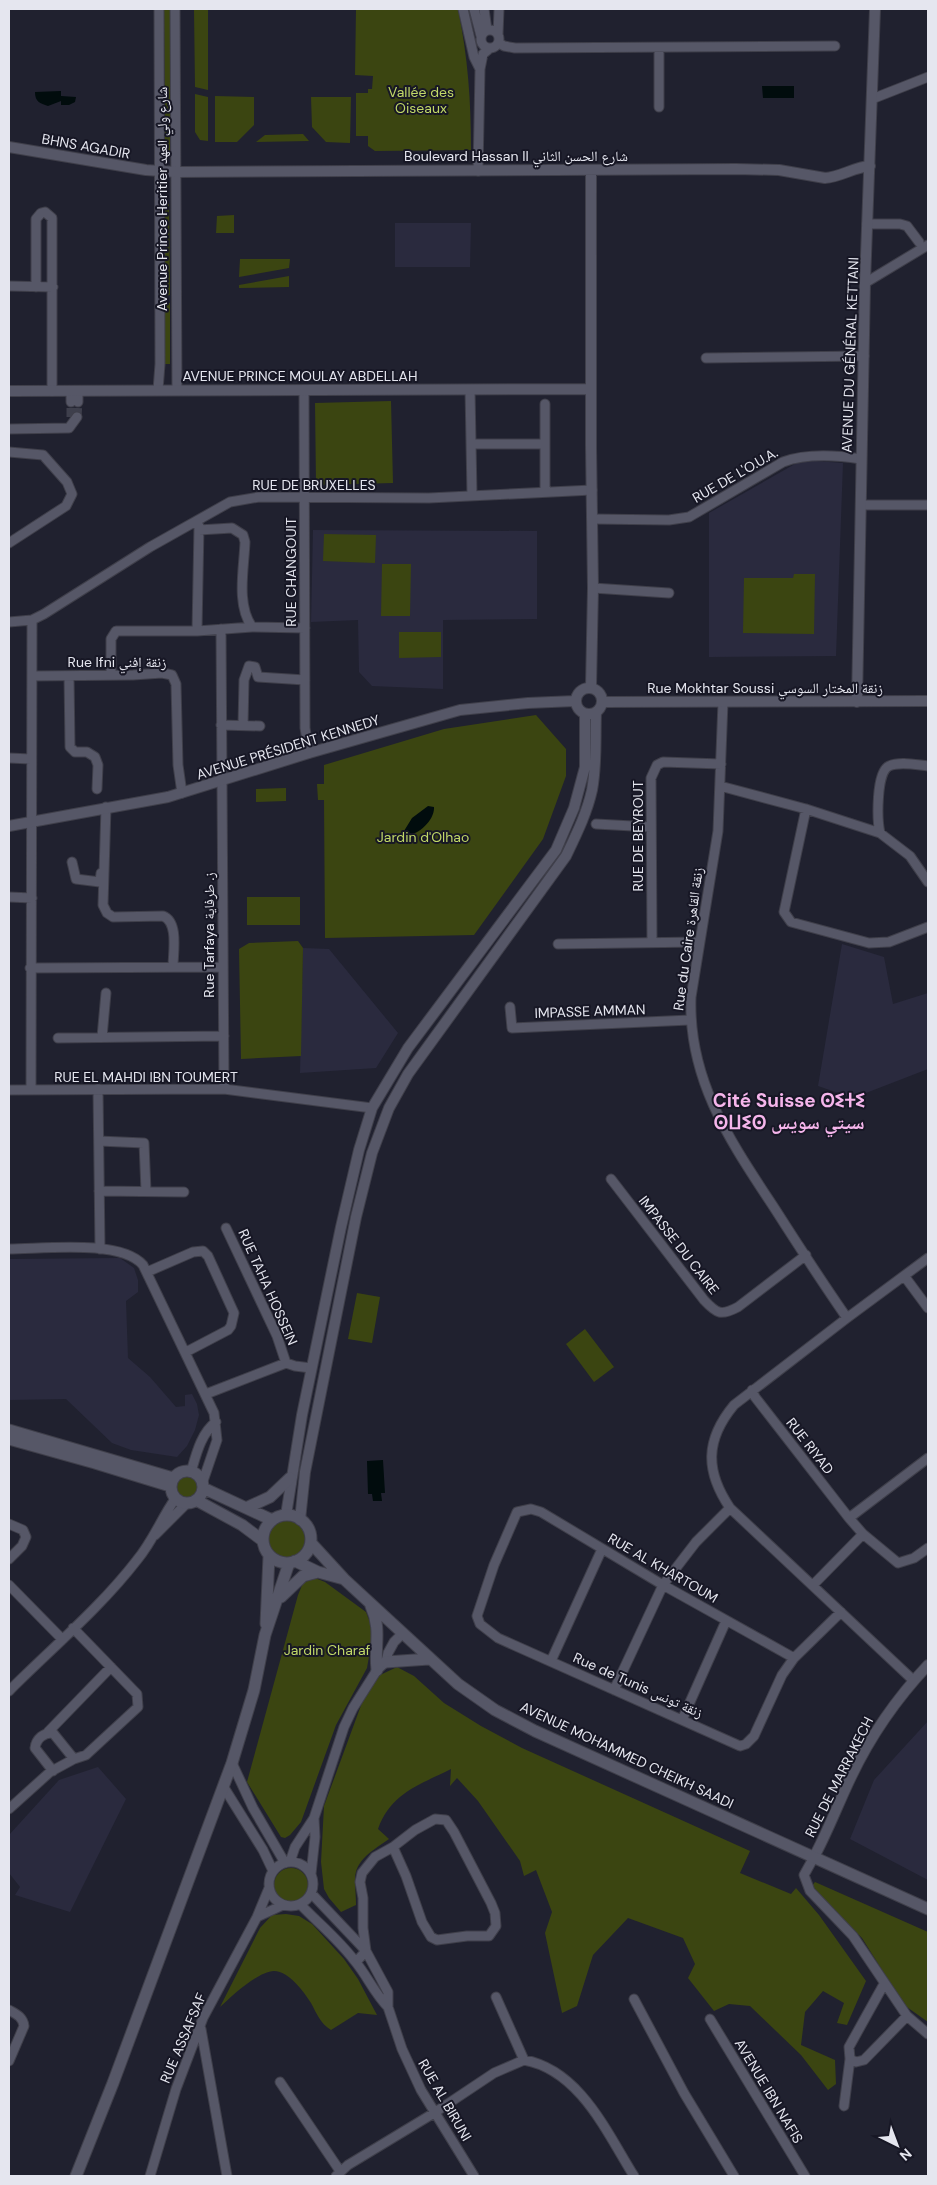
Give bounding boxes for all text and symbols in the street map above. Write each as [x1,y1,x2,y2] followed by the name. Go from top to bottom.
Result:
[388,83,454,117] park label: Vallée des Oiseaux
[153,87,174,311] street label: Avenue Prince Heritier شارع ولي العهد
[40,129,132,163] street label: BHNS AGADIR
[404,147,628,168] street label: Boulevard Hassan II شارع الحسن الثاني
[838,257,862,453] street label: AVENUE DU GÉNÉRAL KETTANI
[183,367,417,385] street label: AVENUE PRINCE MOULAY ABDELLAH
[689,443,781,507] street label: RUE DE L'O.U.A.
[252,476,376,494] street label: RUE DE BRUXELLES
[282,517,300,627] street label: RUE CHANGOUIT
[68,653,166,674] street label: Rue Ifni زنقة إفني
[647,679,883,700] street label: Rue Mokhtar Soussi زنقة المختار السوسي
[194,711,382,783] street label: AVENUE PRÉSIDENT KENNEDY
[629,780,647,892] street label: RUE DE BEYROUT
[377,828,469,846] park label: Jardin d'Olhao
[669,866,707,1012] street label: Rue du Caire زنقة القاهرة
[200,872,218,998] street label: Rue Tarfaya ز. طرفاية
[534,1000,646,1022] street label: IMPASSE AMMAN
[54,1068,238,1086] street label: RUE EL MAHDI IBN TOUMERT
[713,1088,865,1138] district label: Cité Suisse ⵙⵉⵜⵉ ⵙⵡⵉⵙ سيتي سويس
[635,1192,723,1298] street label: IMPASSE DU CAIRE
[234,1226,302,1348] street label: RUE TAHA HOSSEIN
[782,1414,838,1478] street label: RUE RIYAD
[605,1529,721,1607] street label: RUE AL KHARTOUM
[284,1641,371,1659] park label: Jardin Charaf
[570,1648,706,1722] street label: Rue de Tunis زنقة تونس
[517,1697,737,1813] street label: AVENUE MOHAMMED CHEIKH SAADI
[801,1714,877,1840] street label: RUE DE MARRAKECH
[156,1990,210,2086] street label: RUE ASSAFSAF
[731,2036,807,2146] street label: AVENUE IBN NAFIS
[414,2056,476,2144] street label: RUE AL BIRUNI
[872,2120,922,2170] north arrow
[896,2145,916,2165] text: N

